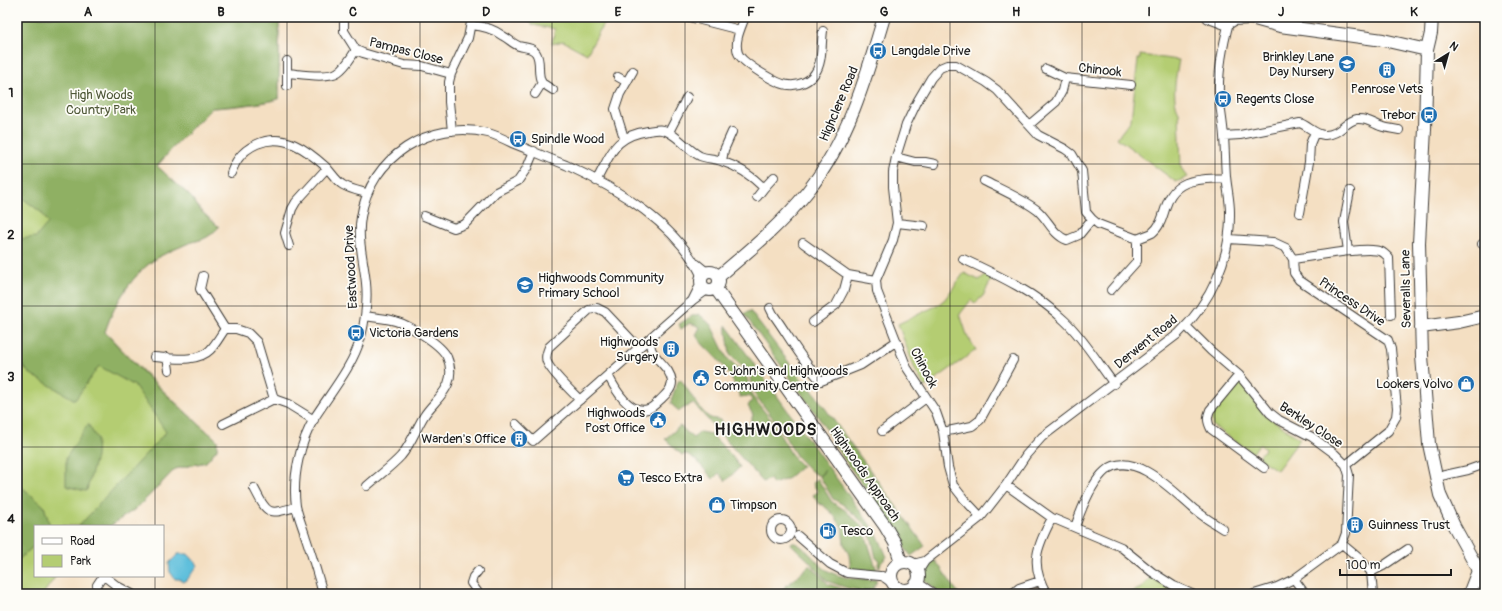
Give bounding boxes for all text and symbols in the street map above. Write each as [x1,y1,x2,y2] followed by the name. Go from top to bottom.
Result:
[84,4,93,20] text: A
[217,4,225,20] text: B
[349,4,357,20] text: C
[482,4,490,20] text: D
[615,4,622,20] text: E
[747,4,755,20] text: F
[880,4,889,20] text: G
[1012,4,1020,20] text: H
[1147,4,1151,20] text: I
[1278,4,1284,20] text: J
[1410,4,1418,20] text: K
[367,34,445,68] street label: Pampas Close
[1428,34,1468,74] north arrow
[1447,39,1461,54] text: N
[868,41,888,61] bus stop icon: Langdale Drive
[891,43,971,59] place label: Langdale Drive
[1262,49,1335,80] place label: Brinkley Lane Day Nursery
[1337,54,1357,74] school or university icon: Brinkley Lane Day Nursery
[1078,60,1123,80] street label: Chinook
[1377,60,1397,80] building icon: Penrose Vets
[816,64,862,144] street label: Highclere Road
[1351,81,1423,97] place label: Penrose Vets
[8,85,14,101] text: 1
[66,87,136,118] park label: High Woods Country Park
[1213,89,1233,109] bus stop icon: Regents Close
[1236,91,1315,107] place label: Regents Close
[1419,105,1439,125] bus stop icon: Trebor
[1380,107,1416,123] place label: Trebor
[508,129,528,149] bus stop icon: Spindle Wood
[531,131,604,147] place label: Spindle Wood
[341,224,361,309] street label: Eastwood Drive
[7,227,15,243] text: 2
[1397,249,1415,328] street label: Severalls Lane
[538,270,664,301] place label: Highwoods Community Primary School
[1316,274,1389,330] street label: Princess Drive
[515,275,535,295] school or university icon: Highwoods Community Primary School
[1111,312,1181,372] street label: Derwent Road
[346,323,366,343] bus stop icon: Victoria Gardens
[369,325,459,341] place label: Victoria Gardens
[600,334,658,365] place label: Highwoods Surgery
[661,339,681,359] building icon: Highwoods Surgery
[907,345,942,391] street label: Chinook
[714,363,848,394] place label: St John's and Highwoods Community Centre
[691,368,711,388] public building icon: St John's and Highwoods Community Centre
[7,369,15,385] text: 3
[1456,374,1476,394] shop icon: Lookers Volvo
[1376,376,1453,392] place label: Lookers Volvo
[1276,399,1346,452] street label: Berkley Close
[585,405,646,436] place label: Highwoods Post Office
[648,410,668,430] public building icon: Highwoods Post Office
[715,419,817,440] district label: HIGHWOODS
[826,424,904,524] street label: Highwoods Approach
[509,429,529,449] building icon: Warden's Office
[421,431,507,447] place label: Warden's Office
[616,468,636,488] supermarket icon: Tesco Extra
[639,470,703,486] place label: Tesco Extra
[707,495,727,515] shop icon: Timpson
[730,497,777,513] place label: Timpson
[7,511,15,527] text: 4
[1345,515,1365,535] building icon: Guinness Trust
[1368,517,1451,533] place label: Guinness Trust
[818,521,838,541] fuel station icon: Tesco
[841,523,873,539] place label: Tesco
[34,525,164,577] legend
[70,534,95,549] text: Road
[1340,551,1451,577] scale bar
[70,554,91,569] text: Park
[1346,558,1381,573] text: 100 m

